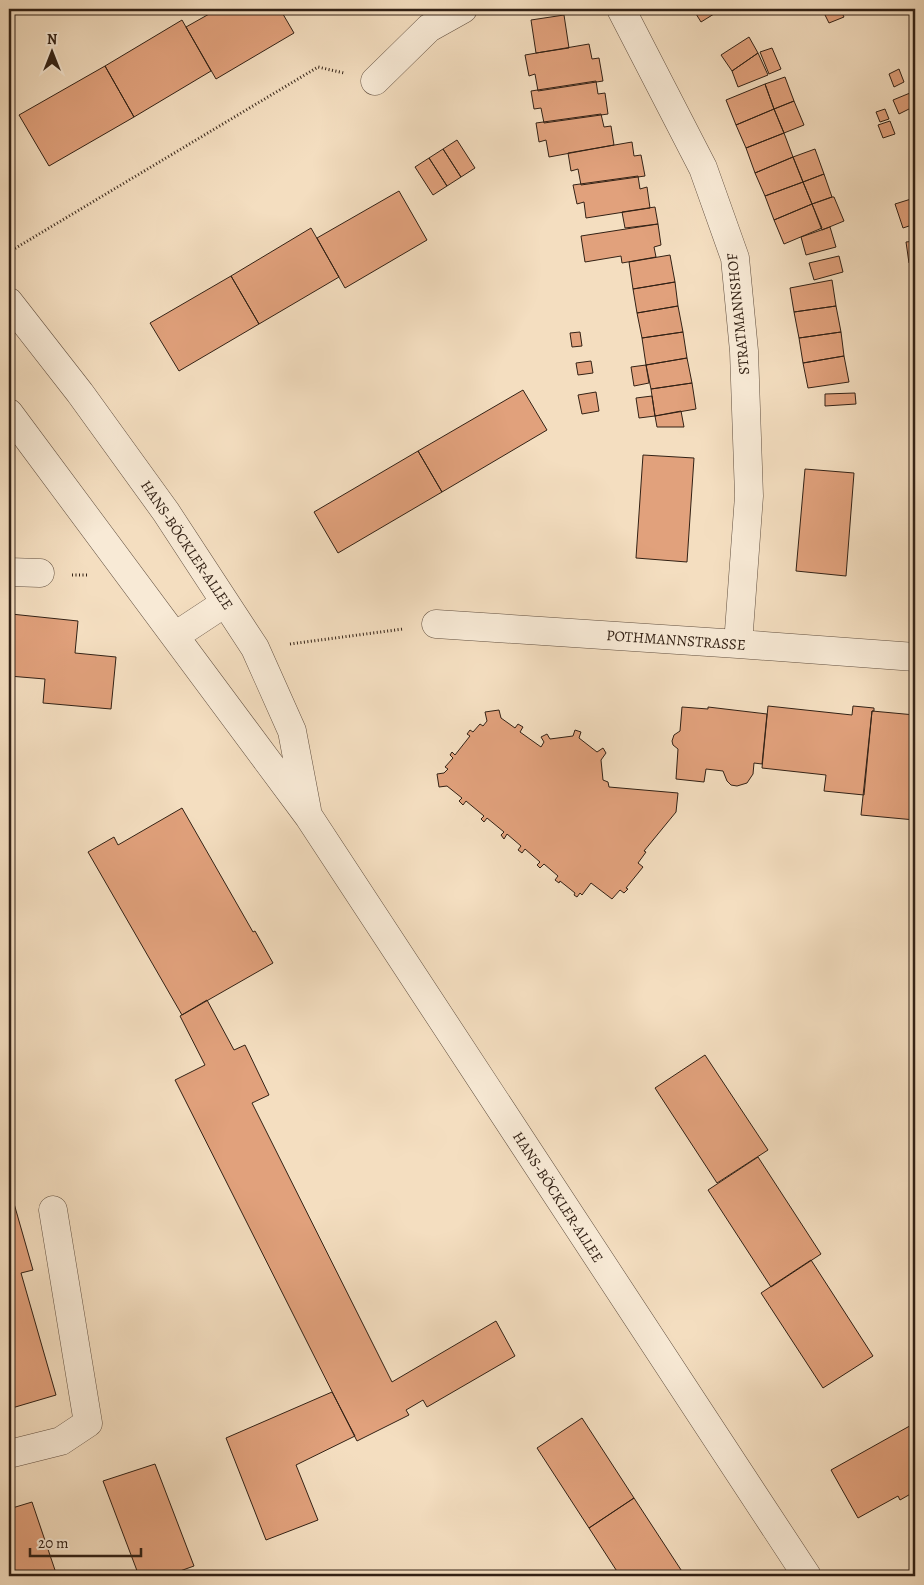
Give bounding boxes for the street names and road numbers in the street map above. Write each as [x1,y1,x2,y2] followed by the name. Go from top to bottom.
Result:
[722,252,754,376] street label: STRATMANNSHOF
[136,476,238,614] street label: HANS-BÖCKLER-ALLEE
[606,625,746,655] street label: POTHMANNSTRASSE
[508,1128,608,1266] street label: HANS-BÖCKLER-ALLEE

